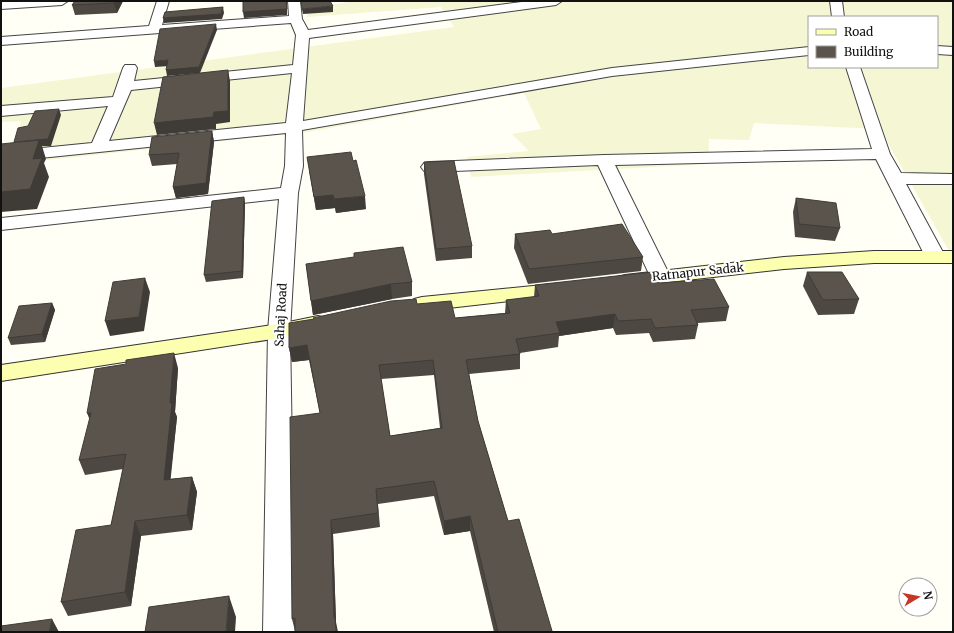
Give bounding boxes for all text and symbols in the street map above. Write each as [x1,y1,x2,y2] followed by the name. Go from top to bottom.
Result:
[808,16,938,68] legend
[844,24,873,39] text: Road
[844,44,894,59] text: Building
[651,259,745,284] street label: Ratnapur Sadak
[271,283,290,347] street label: Sahaj Road
[898,577,938,617] north arrow
[920,590,936,601] text: N

